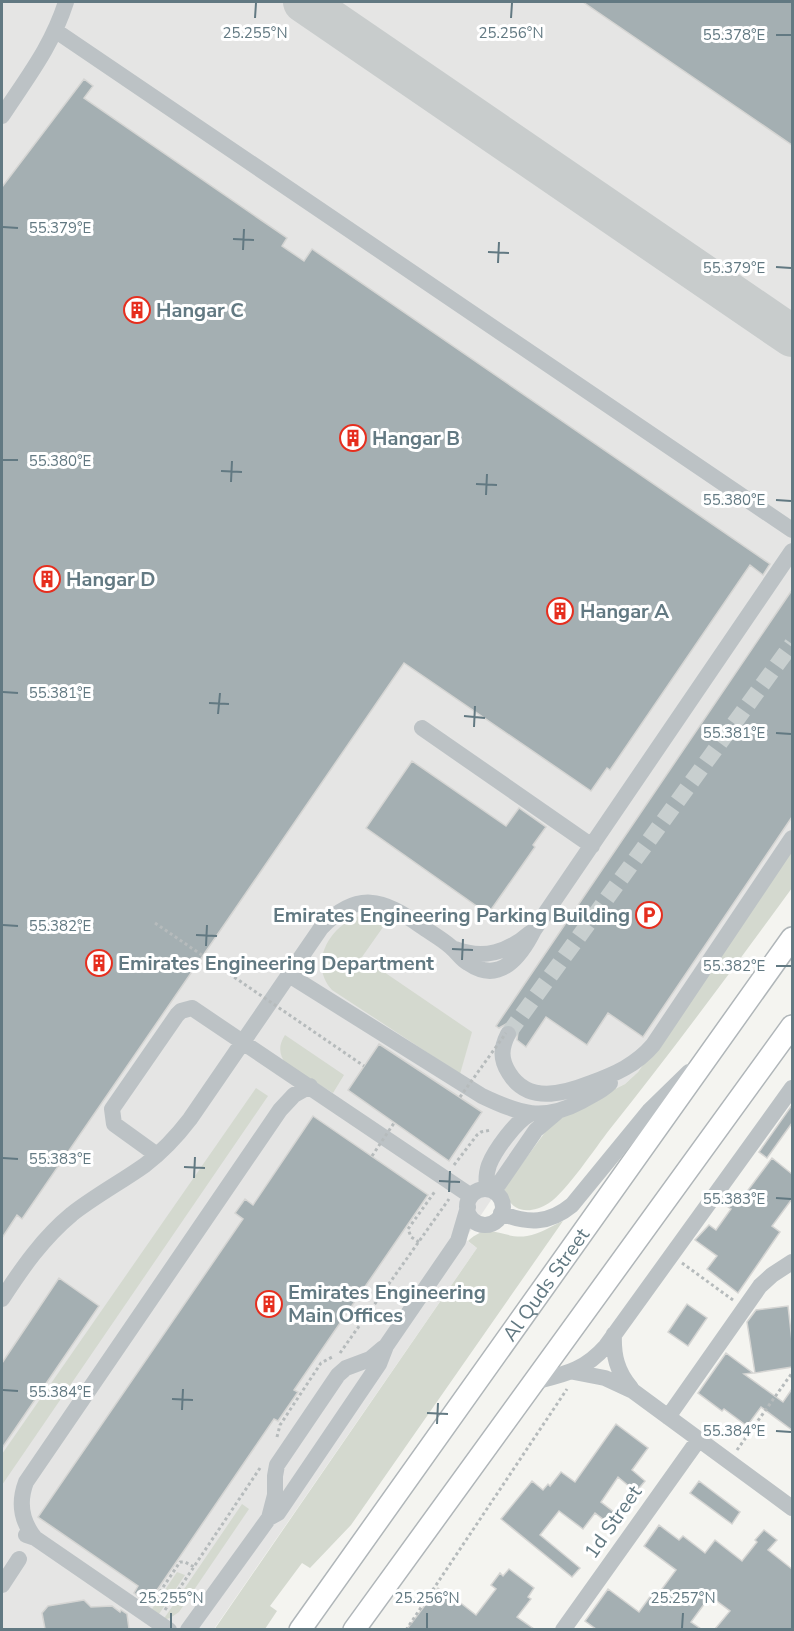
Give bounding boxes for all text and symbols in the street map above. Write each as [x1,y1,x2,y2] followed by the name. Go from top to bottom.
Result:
[222,23,288,43] text: 25.255°N
[478,23,544,43] text: 25.256°N
[703,25,765,45] text: 55.378°E
[29,218,91,238] text: 55.379°E
[703,258,765,278] text: 55.379°E
[122,295,152,325] building icon: Hangar C
[156,297,244,324] place label: Hangar C
[338,423,368,453] building icon: Hangar B
[372,425,460,452] place label: Hangar B
[29,451,91,471] text: 55.380°E
[703,490,765,510] text: 55.380°E
[32,564,62,594] building icon: Hangar D
[66,566,156,593] place label: Hangar D
[545,596,575,626] building icon: Hangar A
[580,598,669,625] place label: Hangar A
[29,683,91,703] text: 55.381°E
[703,723,765,743] text: 55.381°E
[634,900,664,930] parking icon: Emirates Engineering Parking Building
[273,902,630,929] place label: Emirates Engineering Parking Building
[29,916,91,936] text: 55.382°E
[84,948,114,978] building icon: Emirates Engineering Department
[118,950,434,977] place label: Emirates Engineering Department
[703,956,765,976] text: 55.382°E
[29,1149,91,1169] text: 55.383°E
[703,1189,765,1209] text: 55.383°E
[496,1221,596,1347] street label: Al Quds Street
[288,1279,486,1329] place label: Emirates Engineering Main Offices
[254,1289,284,1319] building icon: Emirates Engineering Main Offices
[29,1382,91,1402] text: 55.384°E
[703,1421,765,1441] text: 55.384°E
[578,1479,649,1564] street label: 1d Street
[138,1588,204,1608] text: 25.255°N
[394,1588,460,1608] text: 25.256°N
[650,1588,716,1608] text: 25.257°N

